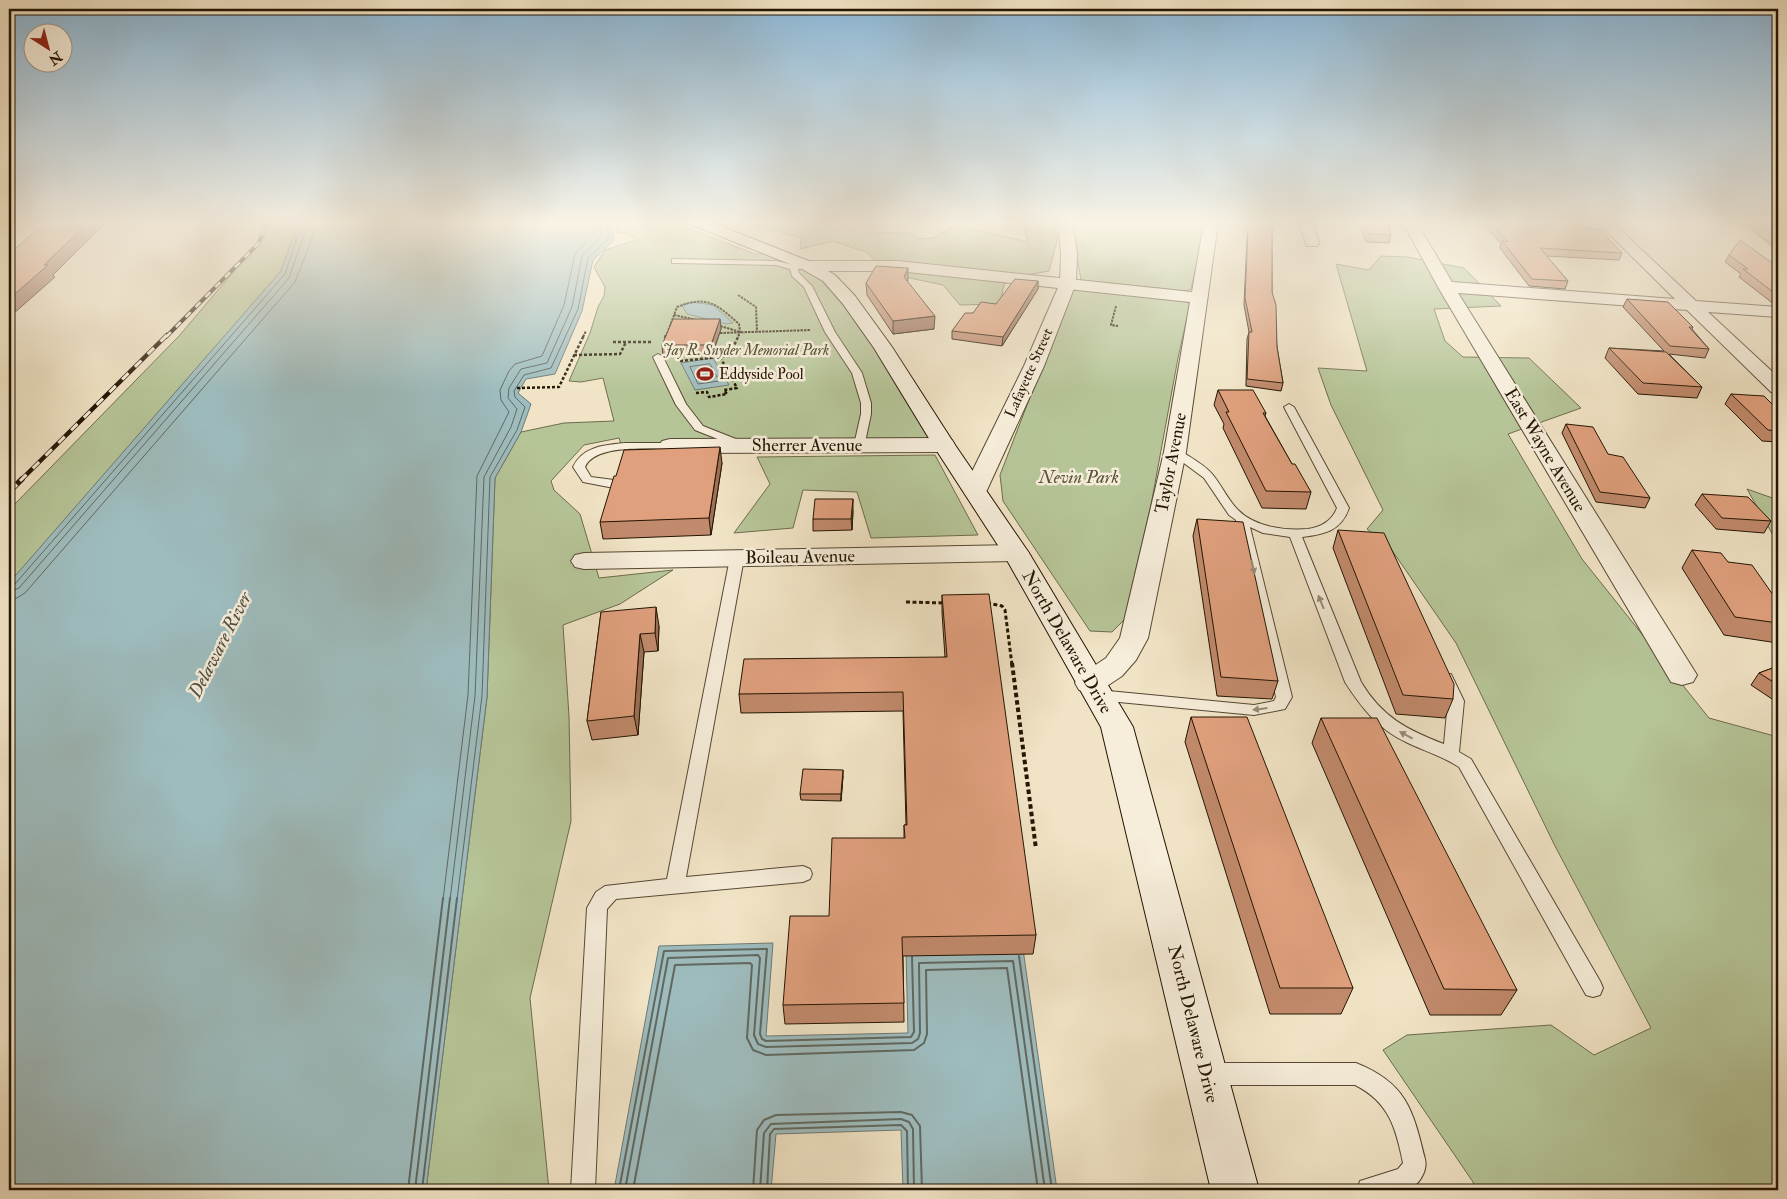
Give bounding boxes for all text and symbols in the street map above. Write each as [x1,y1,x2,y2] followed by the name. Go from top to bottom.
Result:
[22,22,72,72] north arrow
[45,47,66,69] text: N
[1001,325,1057,421] street label: Lafayette Street
[663,341,829,360] park label: Jay R. Snyder Memorial Park
[695,364,715,384] sports icon: Eddyside Pool
[719,365,804,384] place label: Eddyside Pool
[1499,384,1591,517] street label: East Wayne Avenue
[1150,410,1192,515] street label: Taylor Avenue
[752,434,863,457] street label: Sherrer Avenue
[1038,466,1119,489] park label: Nevin Park
[745,545,856,569] street label: Boileau Avenue
[1249,559,1257,574] one-way arrow
[1017,566,1118,718] street label: North Delaware Drive
[183,587,257,703] water label: Delaware River
[1317,595,1325,609] one-way arrow
[1252,705,1268,713] one-way arrow
[1399,731,1413,739] one-way arrow
[1162,943,1224,1106] street label: North Delaware Drive

